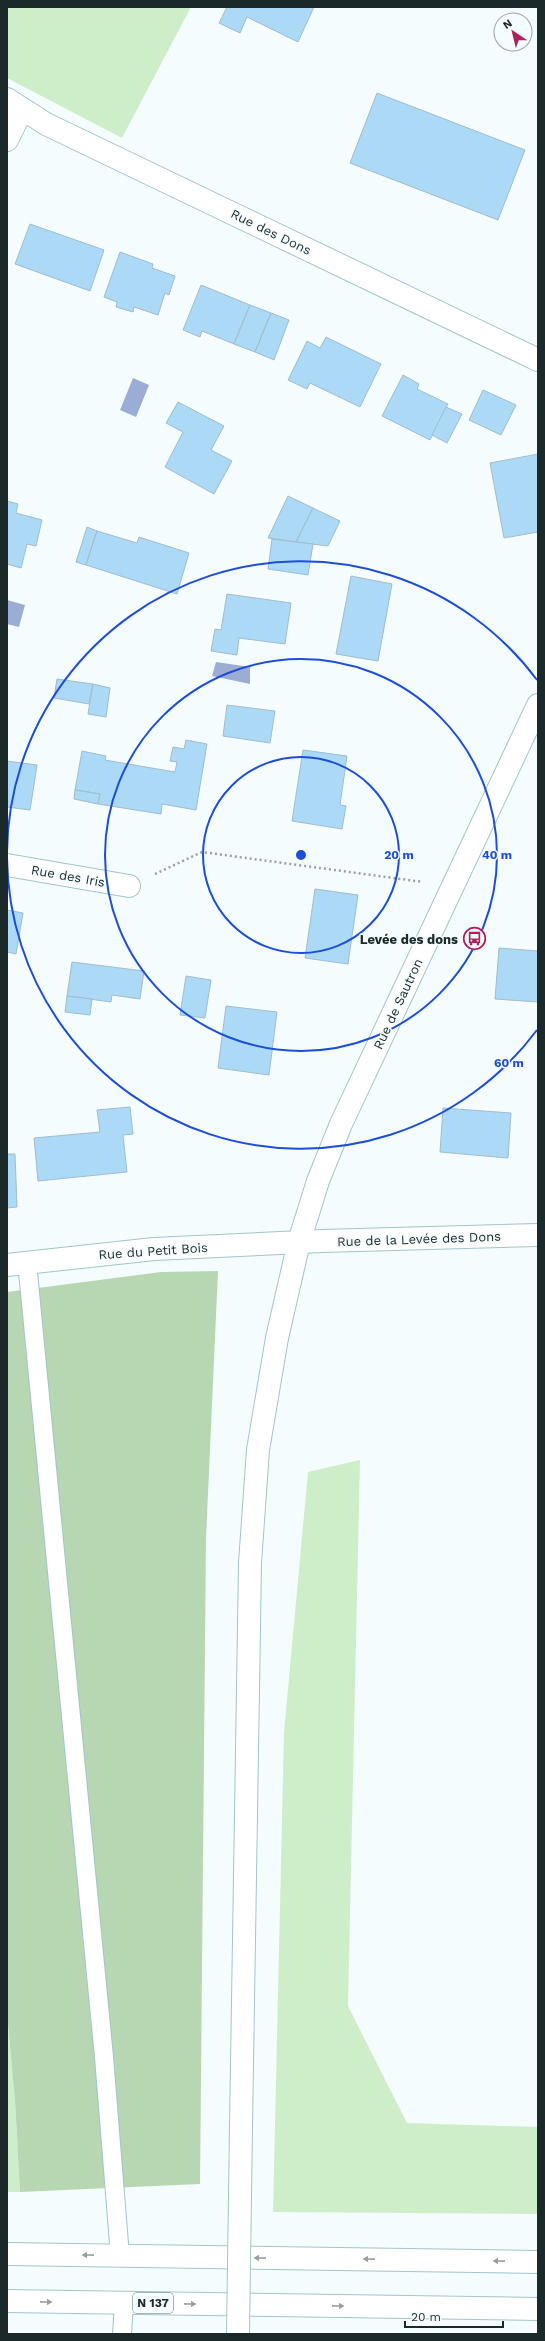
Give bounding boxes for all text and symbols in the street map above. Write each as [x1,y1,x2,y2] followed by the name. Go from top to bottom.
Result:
[493,12,533,52] north arrow
[500,17,515,32] text: N
[228,206,314,258] street label: Rue des Dons
[294,848,308,862] centre of rings
[384,848,414,862] text: 20 m
[482,848,512,862] text: 40 m
[30,862,106,890] street label: Rue des Iris
[461,926,487,952] bus stop icon: Levée des dons
[360,932,458,947] place label: Levée des dons
[370,956,426,1052] street label: Rue de Sautron
[494,1056,524,1070] text: 60 m
[337,1229,501,1249] street label: Rue de la Levée des Dons
[98,1240,208,1262] street label: Rue du Petit Bois
[81,2252,94,2258] one-way arrow
[253,2255,266,2261] one-way arrow
[362,2256,375,2262] one-way arrow
[492,2258,505,2264] one-way arrow
[133,2293,173,2313] road number: N 137
[40,2299,53,2305] one-way arrow
[184,2301,197,2307] one-way arrow
[332,2303,345,2309] one-way arrow
[405,2303,503,2329] scale bar
[411,2310,441,2324] text: 20 m

